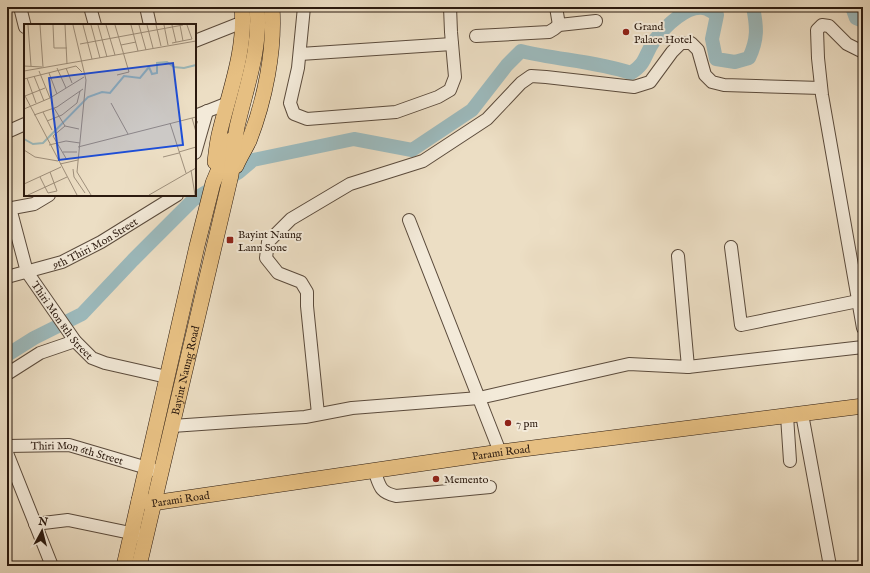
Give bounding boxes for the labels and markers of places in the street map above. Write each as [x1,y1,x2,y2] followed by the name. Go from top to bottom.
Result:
[634,20,692,47] place label: Grand Palace Hotel
[621,27,631,37] marker: Grand Palace Hotel
[238,228,303,255] place label: Bayint Naung Lann Sone
[225,235,235,245] marker: Bayint Naung Lann Sone
[516,417,538,431] place label: 7 pm
[503,418,513,428] marker: 7 pm
[444,473,488,487] place label: Memento
[431,474,441,484] marker: Memento

